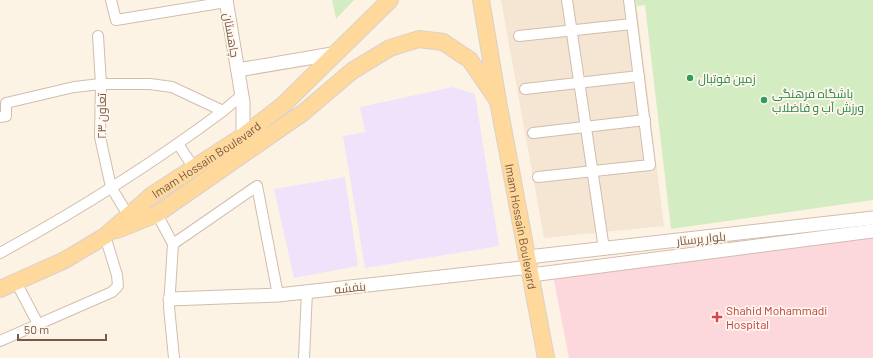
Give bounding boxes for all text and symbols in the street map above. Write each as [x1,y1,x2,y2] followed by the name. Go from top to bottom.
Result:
[218,12,243,59] street label: چاهستان
[698,71,756,86] place label: زمین فوتبال
[685,73,695,83] marker: زمین فوتبال
[772,86,864,115] place label: باشگاه فرهنگی ورزش آب و فاضلاب
[94,92,109,139] street label: تعاون ۲۳
[759,95,769,105] marker: باشگاه فرهنگی ورزش آب و فاضلاب
[149,118,263,200] street label: Imam Hossain Boulevard
[503,162,540,290] street label: Imam Hossain Boulevard
[675,228,727,251] street label: بلوار پرستار
[334,278,367,297] street label: بنفشه
[726,303,827,331] place label: Shahid Mohammadi Hospital
[711,311,723,323] marker: Shahid Mohammadi Hospital
[18,316,106,342] scale bar
[24,322,49,336] text: 50 m

